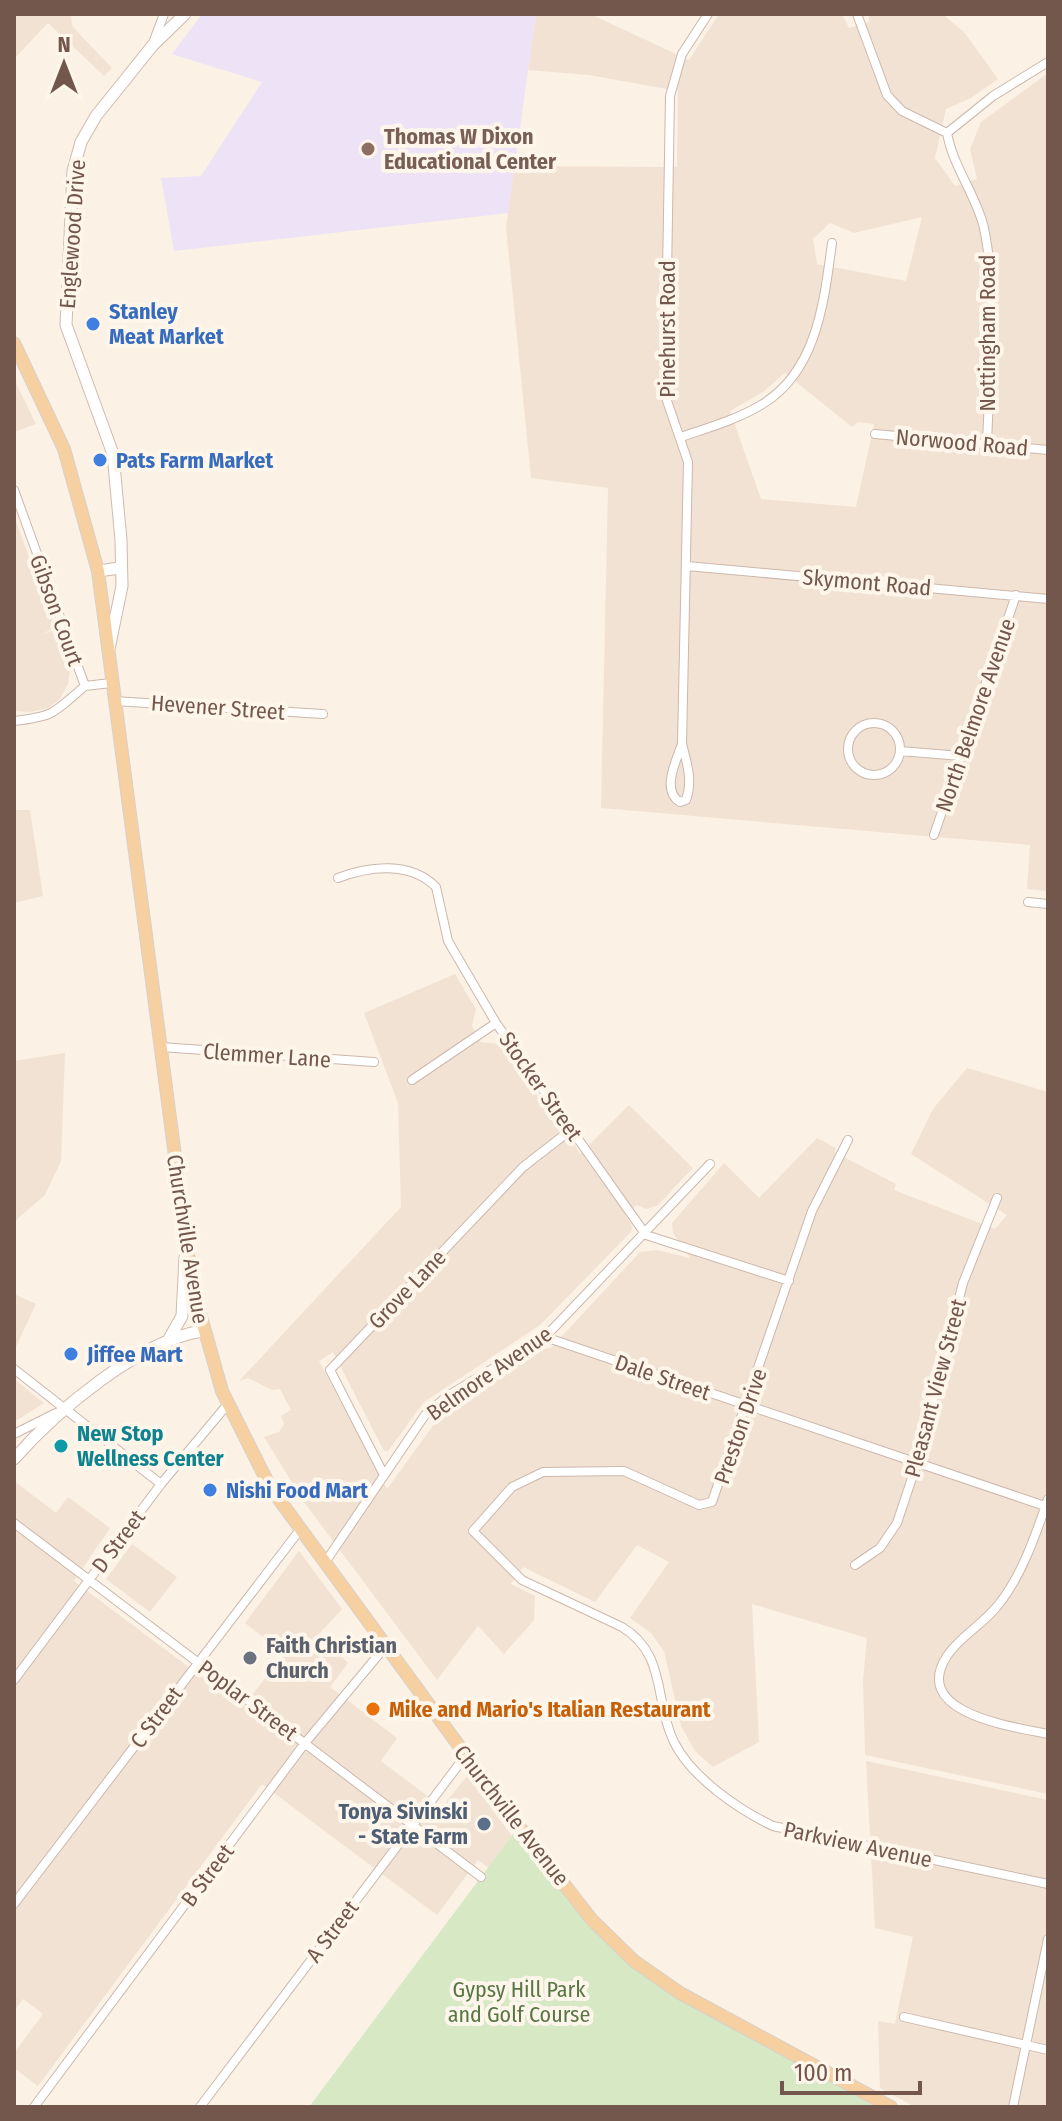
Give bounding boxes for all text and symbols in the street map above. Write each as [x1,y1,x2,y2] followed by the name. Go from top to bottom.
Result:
[24,24,104,104] north arrow
[57,31,71,58] text: N
[384,123,557,175] place label: Thomas W Dixon Educational Center
[359,140,377,158] marker: Thomas W Dixon Educational Center
[54,158,91,310] street label: Englewood Drive
[974,255,1001,411] street label: Nottingham Road
[654,260,681,398] street label: Pinehurst Road
[109,298,224,350] place label: Stanley Meat Market
[84,315,102,333] marker: Stanley Meat Market
[895,423,1029,462] street label: Norwood Road
[116,447,273,474] place label: Pats Farm Market
[91,451,109,469] marker: Pats Farm Market
[24,551,89,670] street label: Gibson Court
[802,563,932,602] street label: Skymont Road
[930,615,1021,816] street label: North Belmore Avenue
[150,689,287,726] street label: Hevener Street
[493,1027,588,1147] street label: Stocker Street
[202,1038,332,1073] street label: Clemmer Lane
[161,1153,214,1326] street label: Churchville Avenue
[363,1244,452,1335] street label: Grove Lane
[899,1295,972,1480] street label: Pleasant View Street
[422,1320,557,1426] street label: Belmore Avenue
[86,1341,183,1368] place label: Jiffee Mart
[62,1345,80,1363] marker: Jiffee Mart
[612,1349,715,1407] street label: Dale Street
[708,1365,773,1487] street label: Preston Drive
[77,1420,225,1472] place label: New Stop Wellness Center
[52,1437,70,1455] marker: New Stop Wellness Center
[226,1477,368,1504] place label: Nishi Food Mart
[201,1481,219,1499] marker: Nishi Food Mart
[86,1504,151,1578] street label: D Street
[266,1632,397,1684] place label: Faith Christian Church
[241,1649,259,1667] marker: Faith Christian Church
[193,1654,303,1747] street label: Poplar Street
[124,1680,189,1754] street label: C Street
[389,1696,711,1723] place label: Mike and Mario's Italian Restaurant
[364,1700,382,1718] marker: Mike and Mario's Italian Restaurant
[448,1740,575,1891] street label: Churchville Avenue
[339,1798,468,1850] place label: Tonya Sivinski - State Farm
[475,1815,493,1833] marker: Tonya Sivinski - State Farm
[781,1816,935,1873] street label: Parkview Avenue
[175,1838,240,1912] street label: B Street
[300,1894,365,1968] street label: A Street
[448,1976,590,2028] park label: Gypsy Hill Park and Golf Course
[782,2045,920,2095] scale bar
[794,2059,852,2087] text: 100 m

